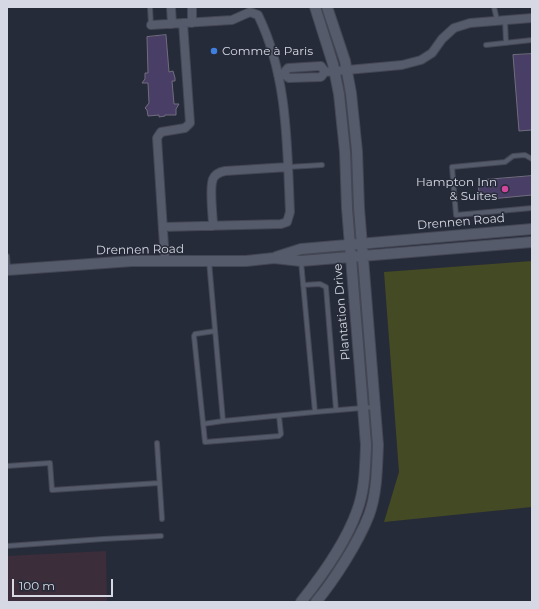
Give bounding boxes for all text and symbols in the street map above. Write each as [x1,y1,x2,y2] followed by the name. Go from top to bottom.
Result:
[222,44,313,58] place label: Comme à Paris
[209,46,219,56] marker: Comme à Paris
[416,175,497,203] place label: Hampton Inn & Suites
[500,184,510,194] marker: Hampton Inn & Suites
[417,211,505,233] street label: Drennen Road
[96,242,184,258] street label: Drennen Road
[331,263,353,361] street label: Plantation Drive
[14,571,115,597] scale bar
[19,578,55,593] text: 100 m

